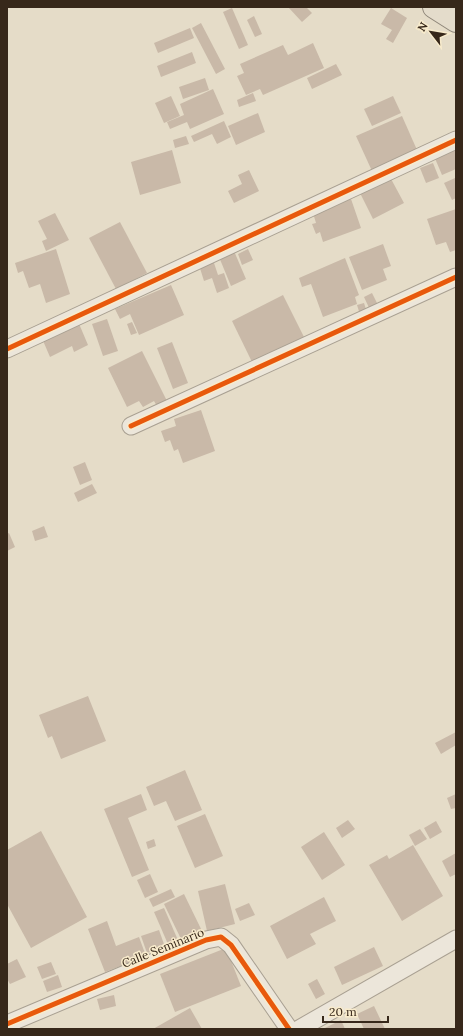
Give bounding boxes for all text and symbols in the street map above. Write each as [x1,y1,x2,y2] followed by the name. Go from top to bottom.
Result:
[411,12,451,52] north arrow
[414,19,431,34] text: N
[120,924,206,971] street label: Calle Seminario
[323,998,388,1024] scale bar
[329,1004,357,1019] text: 20 m

